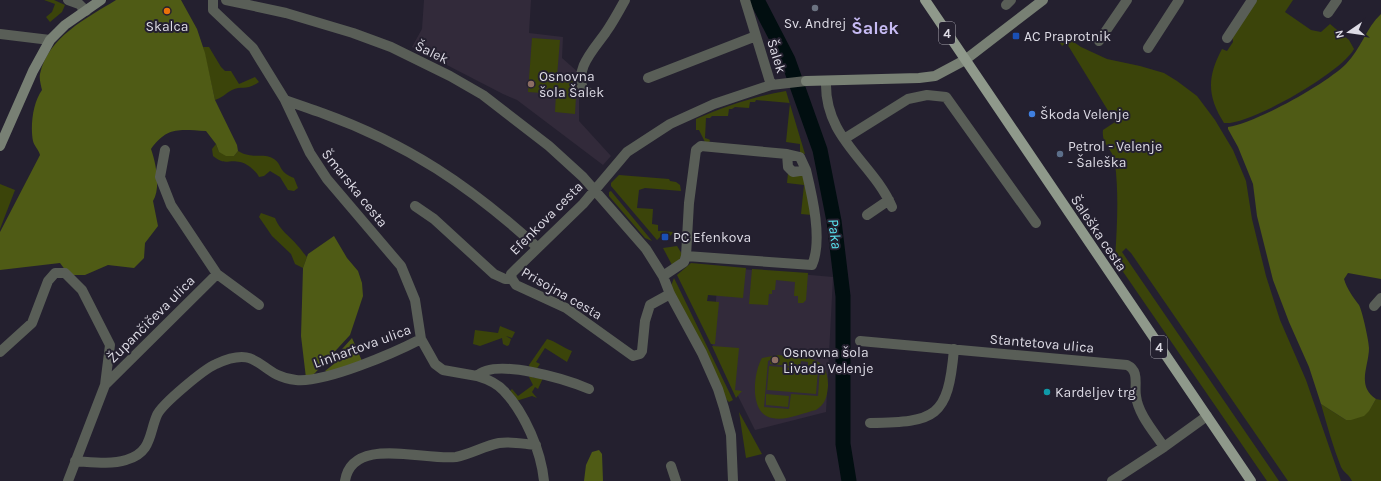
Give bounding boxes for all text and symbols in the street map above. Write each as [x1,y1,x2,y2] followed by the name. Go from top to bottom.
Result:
[810,3,820,13] marker: Sv. Andrej
[162,6,172,16] marker: Skalca
[1329,12,1369,52] north arrow
[784,15,846,32] place label: Sv. Andrej
[851,17,899,39] district label: Šalek
[146,18,188,35] place label: Skalca
[939,22,955,44] road number: 4
[1024,28,1111,45] place label: AC Praprotnik
[1333,29,1347,39] text: N
[1011,31,1021,41] marker: AC Praprotnik
[412,37,451,68] street label: Šalek
[763,37,790,76] street label: Šalek
[539,68,604,101] place label: Osnovna šola Šalek
[526,79,536,89] marker: Osnovna šola Šalek
[1040,106,1129,123] place label: Škoda Velenje
[1027,109,1037,119] marker: Škoda Velenje
[1068,138,1162,171] place label: Petrol - Velenje - Šaleška
[318,146,391,231] street label: Šmarska cesta
[1055,149,1065,159] marker: Petrol - Velenje - Šaleška
[506,178,587,259] street label: Efenkova cesta
[1067,192,1130,275] street label: Šaleška cesta
[824,218,846,250] water label: Paka
[673,229,751,246] place label: PC Efenkova
[660,232,670,242] marker: PC Efenkova
[518,263,605,323] street label: Prisojna cesta
[104,272,199,367] street label: Župančičeva ulica
[311,321,413,372] street label: Linhartova ulica
[989,330,1095,357] street label: Stantetova ulica
[1151,336,1167,358] road number: 4
[783,344,874,377] place label: Osnovna šola Livada Velenje
[770,355,780,365] marker: Osnovna šola Livada Velenje
[1055,384,1136,401] place label: Kardeljev trg
[1042,387,1052,397] marker: Kardeljev trg

